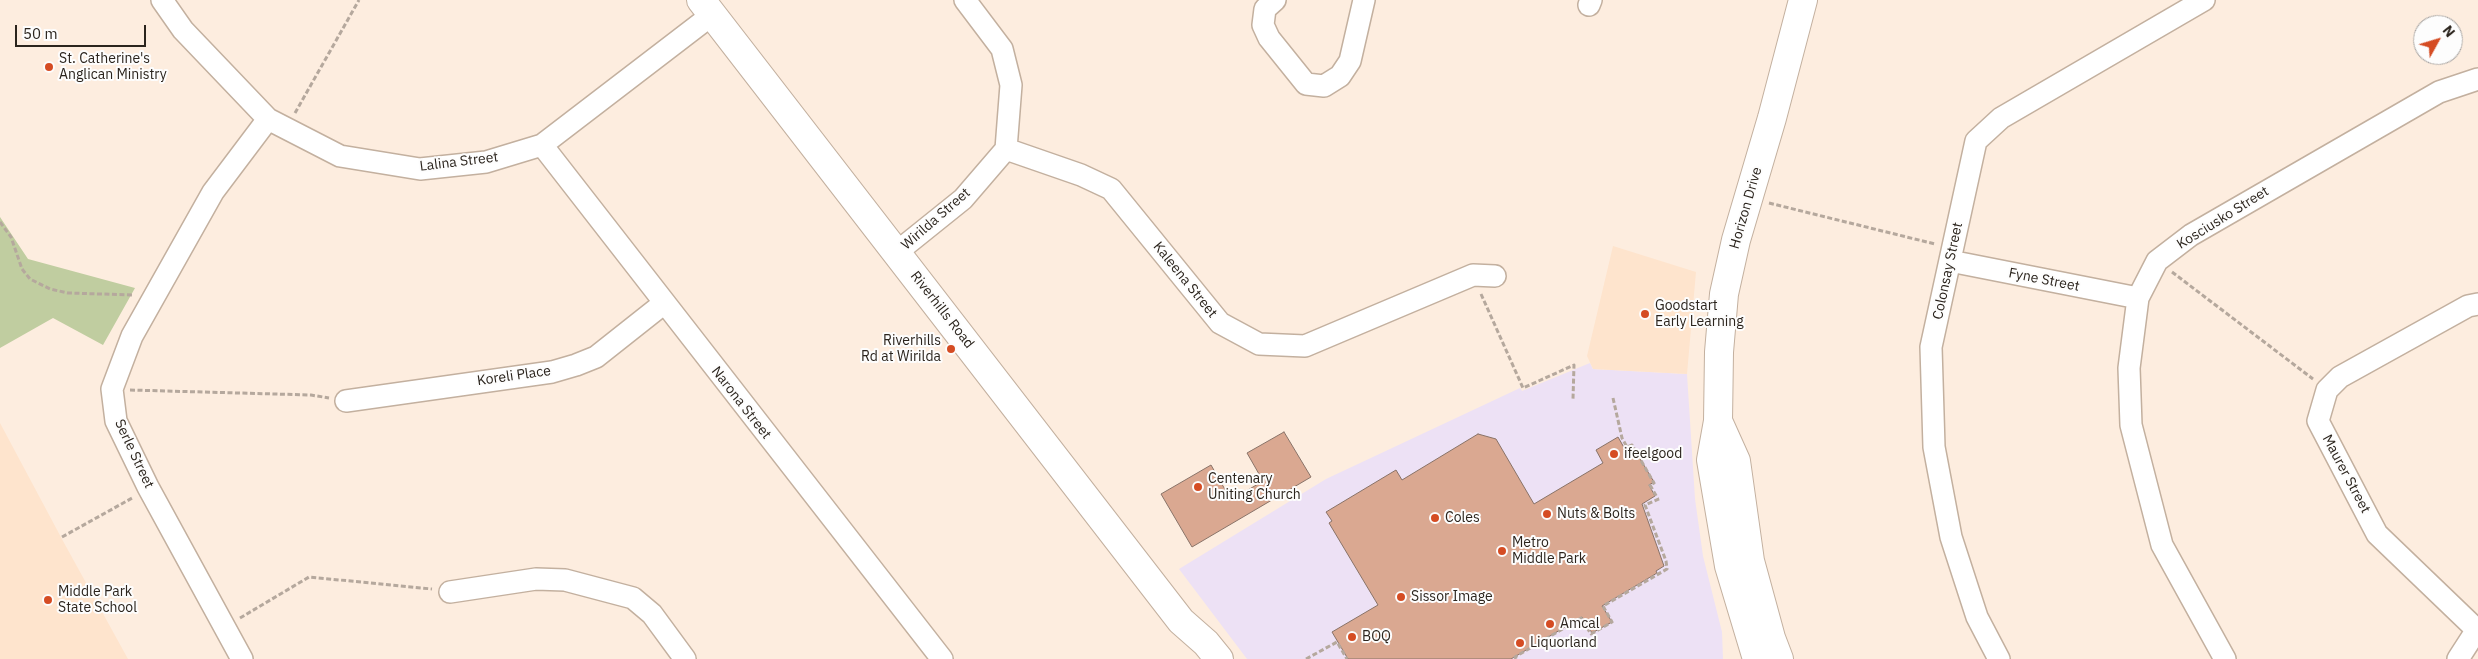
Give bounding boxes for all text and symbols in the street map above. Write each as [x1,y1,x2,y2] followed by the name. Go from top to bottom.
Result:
[18,15,149,47] scale bar
[2413,15,2463,65] north arrow
[2439,22,2459,41] text: N
[23,24,58,43] text: 50 m
[59,51,167,84] place label: St. Catherine's Anglican Ministry
[43,61,55,73] marker: St. Catherine's Anglican Ministry
[419,149,499,175] street label: Lalina Street
[1726,165,1766,251] street label: Horizon Drive
[2174,183,2272,253] street label: Kosciusko Street
[898,185,974,253] street label: Wirilda Street
[1929,221,1967,321] street label: Colonsay Street
[1149,239,1221,321] street label: Kaleena Street
[2007,265,2081,295] street label: Fyne Street
[907,268,977,352] street label: Riverhills Road
[1655,298,1744,331] place label: Goodstart Early Learning
[1639,308,1651,320] marker: Goodstart Early Learning
[861,333,941,366] place label: Riverhills Rd at Wirilda
[945,343,957,355] marker: Riverhills Rd at Wirilda
[476,363,552,389] street label: Koreli Place
[707,363,775,443] street label: Narona Street
[111,417,157,491] street label: Serle Street
[2318,432,2374,516] street label: Maurer Street
[1624,446,1682,462] place label: ifeelgood
[1608,448,1620,460] marker: ifeelgood
[1208,471,1301,504] place label: Centenary Uniting Church
[1192,481,1204,493] marker: Centenary Uniting Church
[1557,506,1635,522] place label: Nuts & Bolts
[1541,508,1553,520] marker: Nuts & Bolts
[1445,510,1480,526] place label: Coles
[1429,512,1441,524] marker: Coles
[1512,535,1586,568] place label: Metro Middle Park
[1496,545,1508,557] marker: Metro Middle Park
[58,584,137,616] place label: Middle Park State School
[1411,589,1493,605] place label: Sissor Image
[1395,591,1407,603] marker: Sissor Image
[42,594,54,606] marker: Middle Park State School
[1560,616,1600,632] place label: Amcal
[1544,618,1556,630] marker: Amcal
[1362,629,1391,645] place label: BOQ
[1346,631,1358,643] marker: BOQ
[1530,635,1597,651] place label: Liquorland
[1514,637,1526,649] marker: Liquorland

